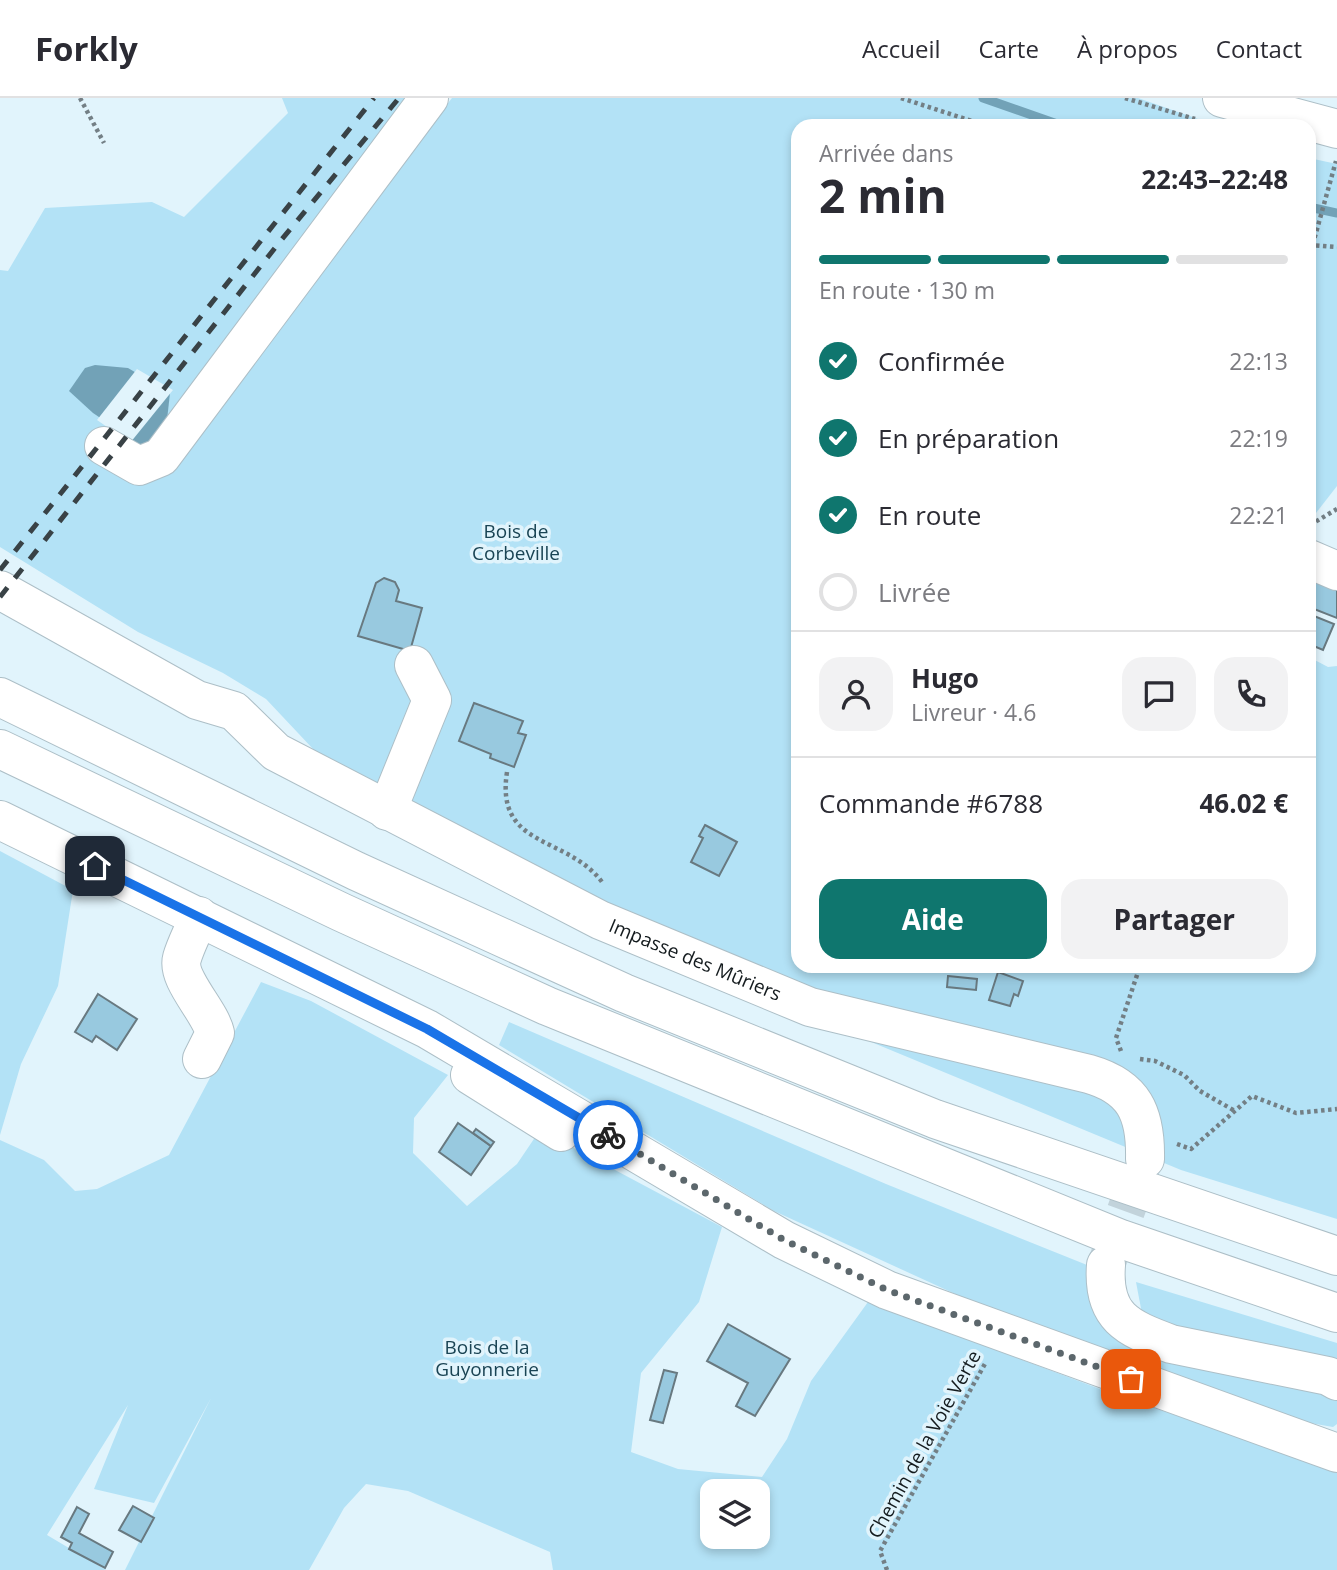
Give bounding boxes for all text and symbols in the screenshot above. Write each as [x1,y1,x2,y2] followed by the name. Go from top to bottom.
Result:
[35,26,138,71] text: Forkly
[862,32,941,65] text: Accueil
[979,32,1039,65] text: Carte
[1077,32,1178,65] text: À propos
[1216,32,1302,65] text: Contact
[819,137,953,169] text: Arrivée dans
[1141,161,1288,197] text: 22:43–22:48
[819,164,947,226] text: 2 min
[819,274,995,306] text: En route · 130 m
[819,342,857,380] icon: check
[878,343,1005,379] text: Confirmée
[1229,345,1288,377] text: 22:13
[819,419,857,457] icon: check
[878,420,1059,456] text: En préparation
[1229,422,1288,454] text: 22:19
[819,496,857,534] icon: check
[878,497,981,533] text: En route
[1229,499,1288,531] text: 22:21
[472,518,560,566] park label: Bois de Corbeville
[878,574,951,610] text: Livrée
[819,657,893,731] button: person
[1122,657,1196,731] button: chat
[1214,657,1288,731] button: phone
[911,660,979,696] text: Hugo
[911,696,1036,728] text: Livreur · 4.6
[819,785,1043,821] text: Commande #6788
[1200,785,1288,821] text: 46.02 €
[65,836,125,896] pin
[76,847,114,885] icon: home
[819,879,1047,959] button: Aide
[1061,879,1288,959] button: Partager
[605,912,785,1007] street label: Impasse des Mûriers
[573,1100,643,1170] courier
[589,1116,627,1154] icon: bike
[435,1334,539,1382] park label: Bois de la Guyonnerie
[861,1345,987,1543] street label: Chemin de la Voie Verte
[1101,1349,1161,1409] pin
[1112,1360,1150,1398] icon: bag
[700,1479,770,1549] map controls
[700,1479,770,1549] button: layers

